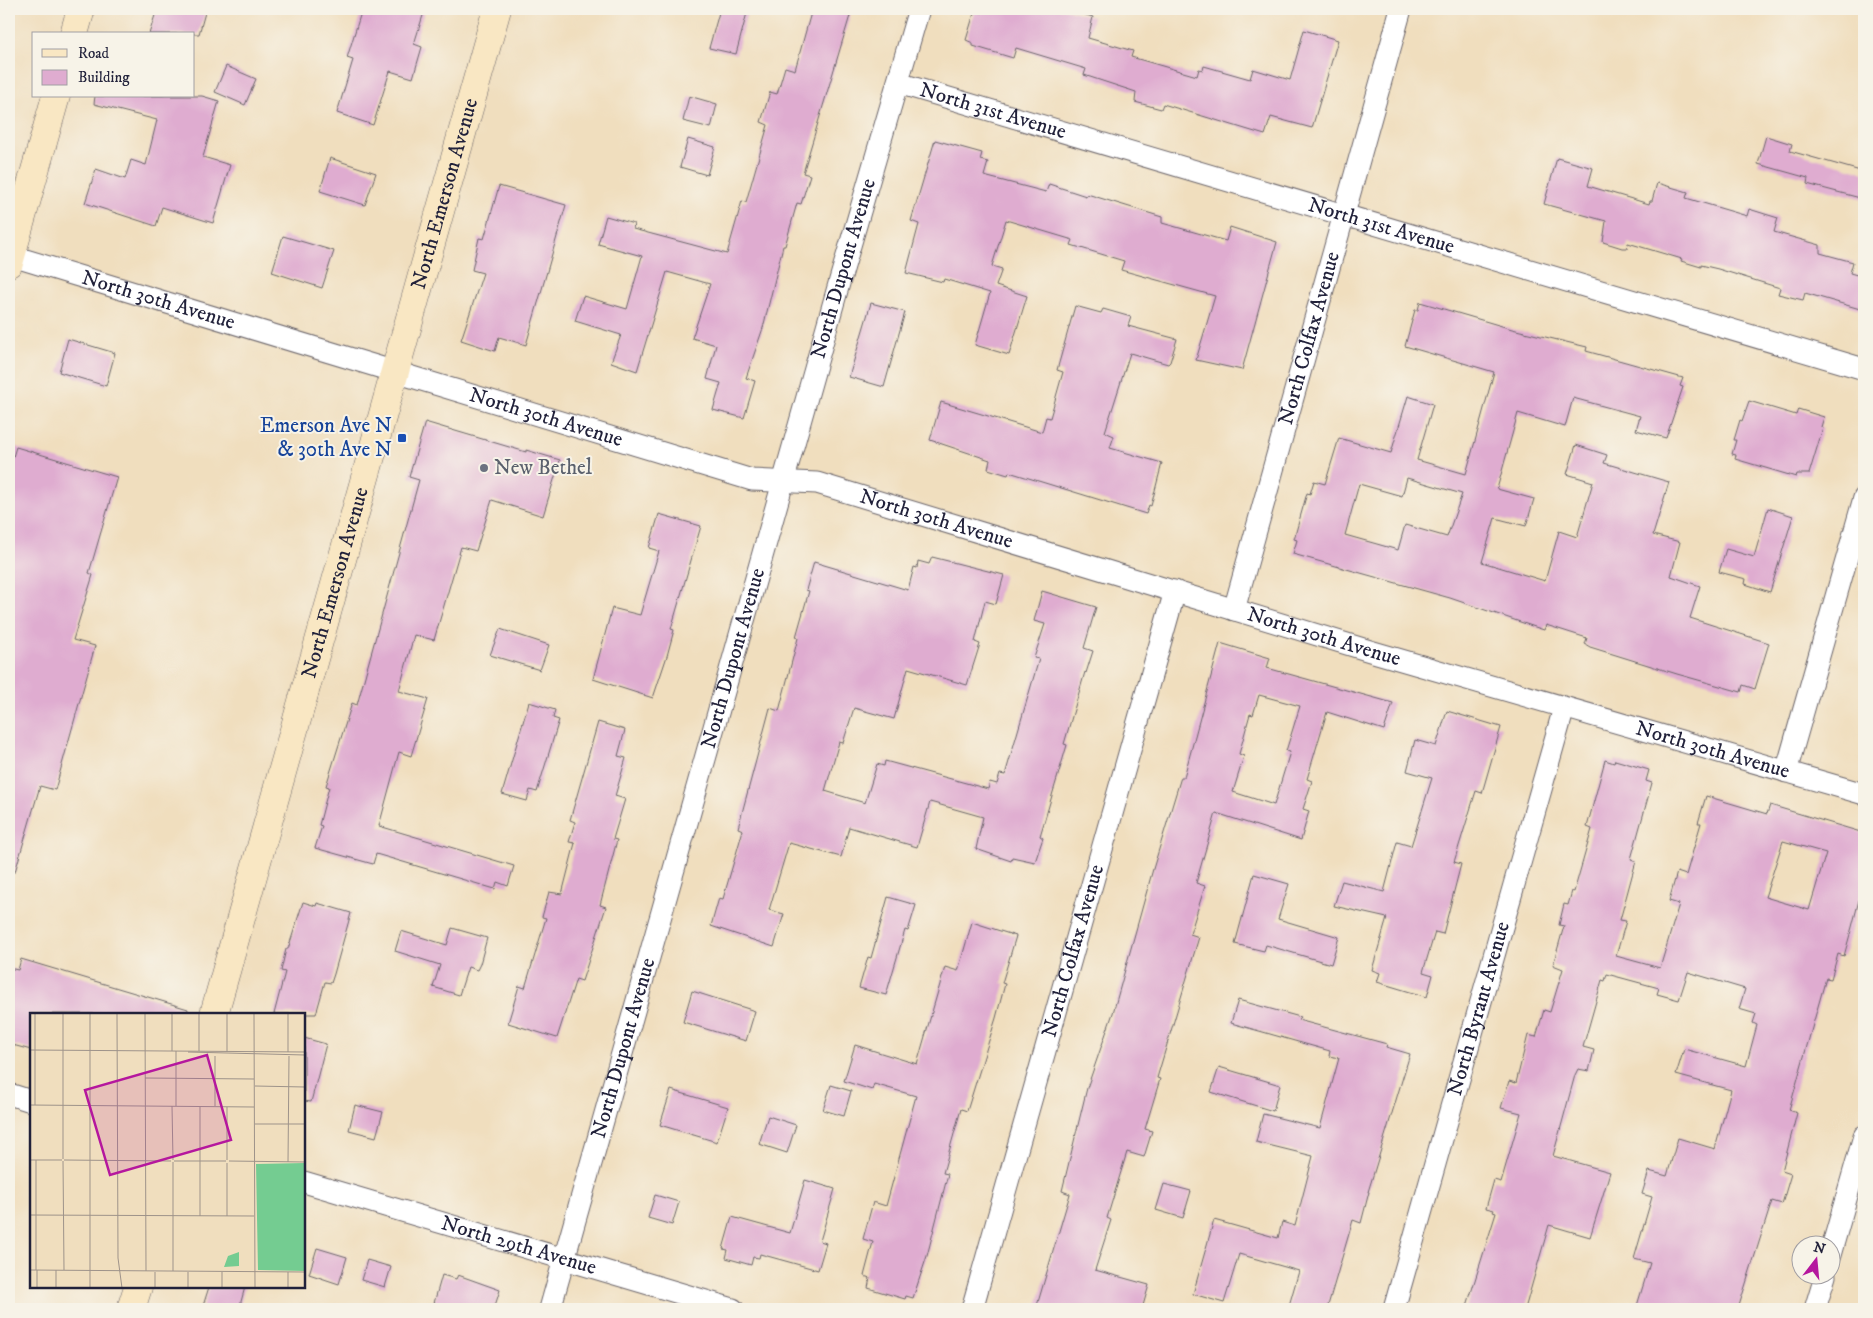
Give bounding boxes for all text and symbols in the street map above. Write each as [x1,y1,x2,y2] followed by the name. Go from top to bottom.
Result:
[32,32,195,98] legend
[78,44,110,63] text: Road
[78,68,130,87] text: Building
[917,77,1070,145] street label: North 31st Avenue
[406,95,484,292] street label: North Emerson Avenue
[805,175,882,362] street label: North Dupont Avenue
[1305,192,1458,260] street label: North 31st Avenue
[1273,249,1346,428] street label: North Colfax Avenue
[78,265,238,336] street label: North 30th Avenue
[466,382,626,453] street label: North 30th Avenue
[260,413,392,463] place label: Emerson Ave N & 30th Ave N
[396,432,408,444] marker: Emerson Ave N & 30th Ave N
[494,455,593,481] place label: New Bethel
[478,462,490,474] marker: New Bethel
[296,484,375,681] street label: North Emerson Avenue
[856,484,1016,555] street label: North 30th Avenue
[696,565,771,752] street label: North Dupont Avenue
[1244,601,1404,672] street label: North 30th Avenue
[1633,716,1793,785] street label: North 30th Avenue
[1036,861,1110,1040] street label: North Colfax Avenue
[1442,918,1516,1099] street label: North Byrant Avenue
[586,955,661,1141] street label: North Dupont Avenue
[30,1013,305,1288] inset map
[438,1210,600,1281] street label: North 29th Avenue
[1790,1236,1840,1286] north arrow
[1811,1238,1828,1259] text: N

